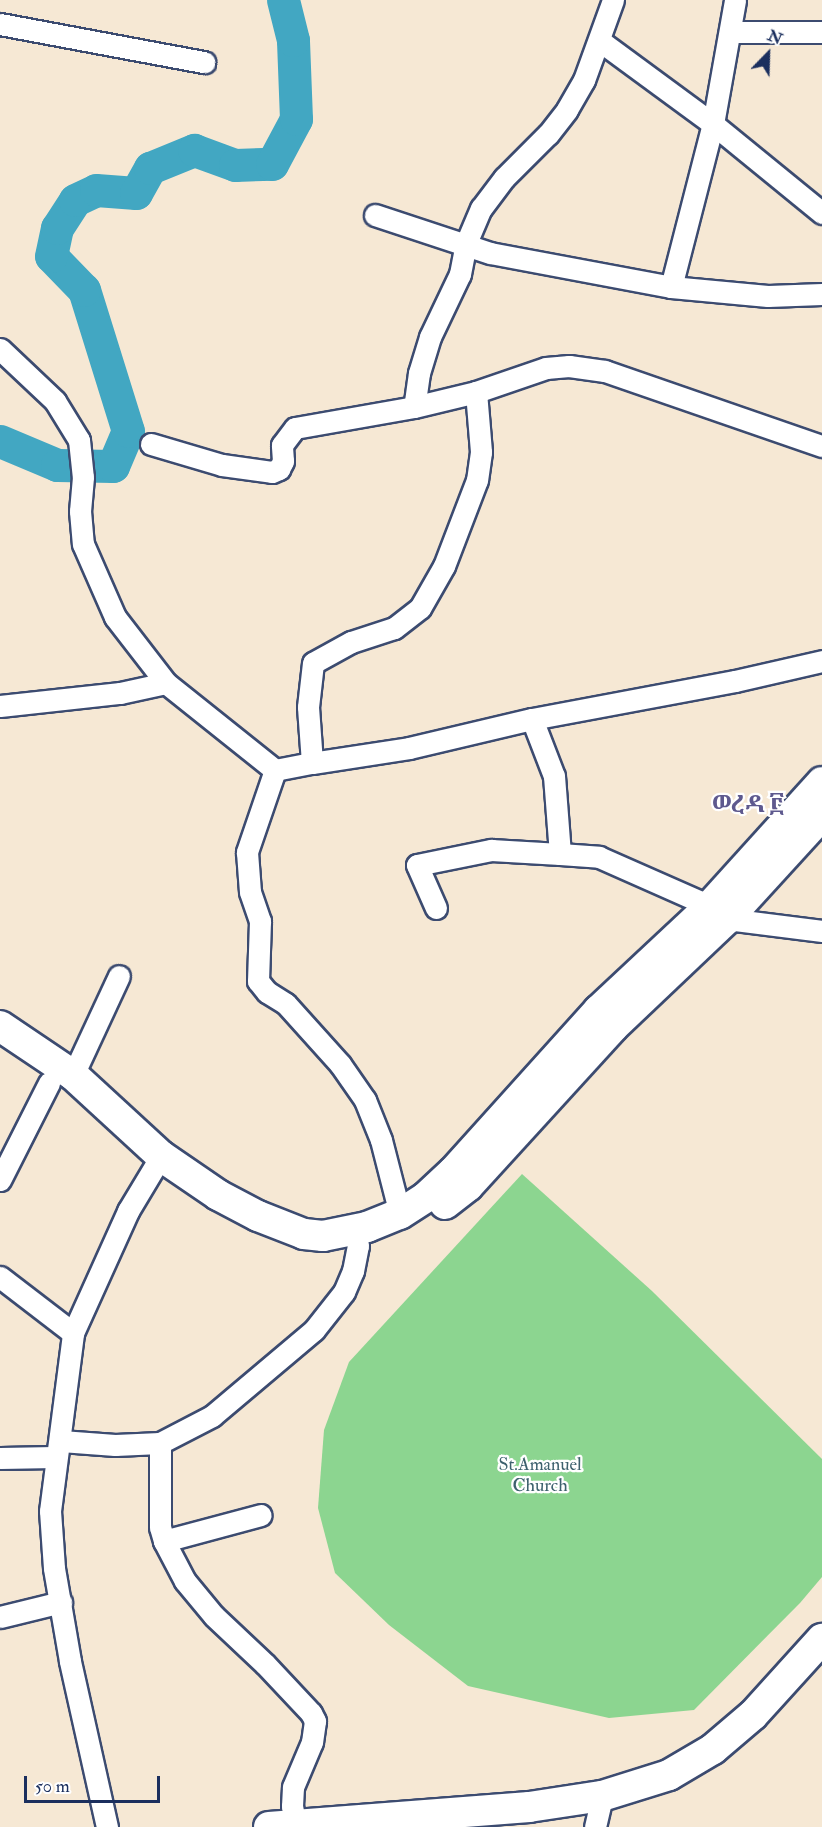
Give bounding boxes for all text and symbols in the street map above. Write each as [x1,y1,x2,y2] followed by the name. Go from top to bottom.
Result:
[738,24,798,84] north arrow
[765,25,786,49] text: N
[712,791,784,819] district label: ወረዳ ፫
[498,1455,582,1498] park label: St.Amanuel Church
[27,1764,164,1802] scale bar
[35,1775,70,1798] text: 50 m

